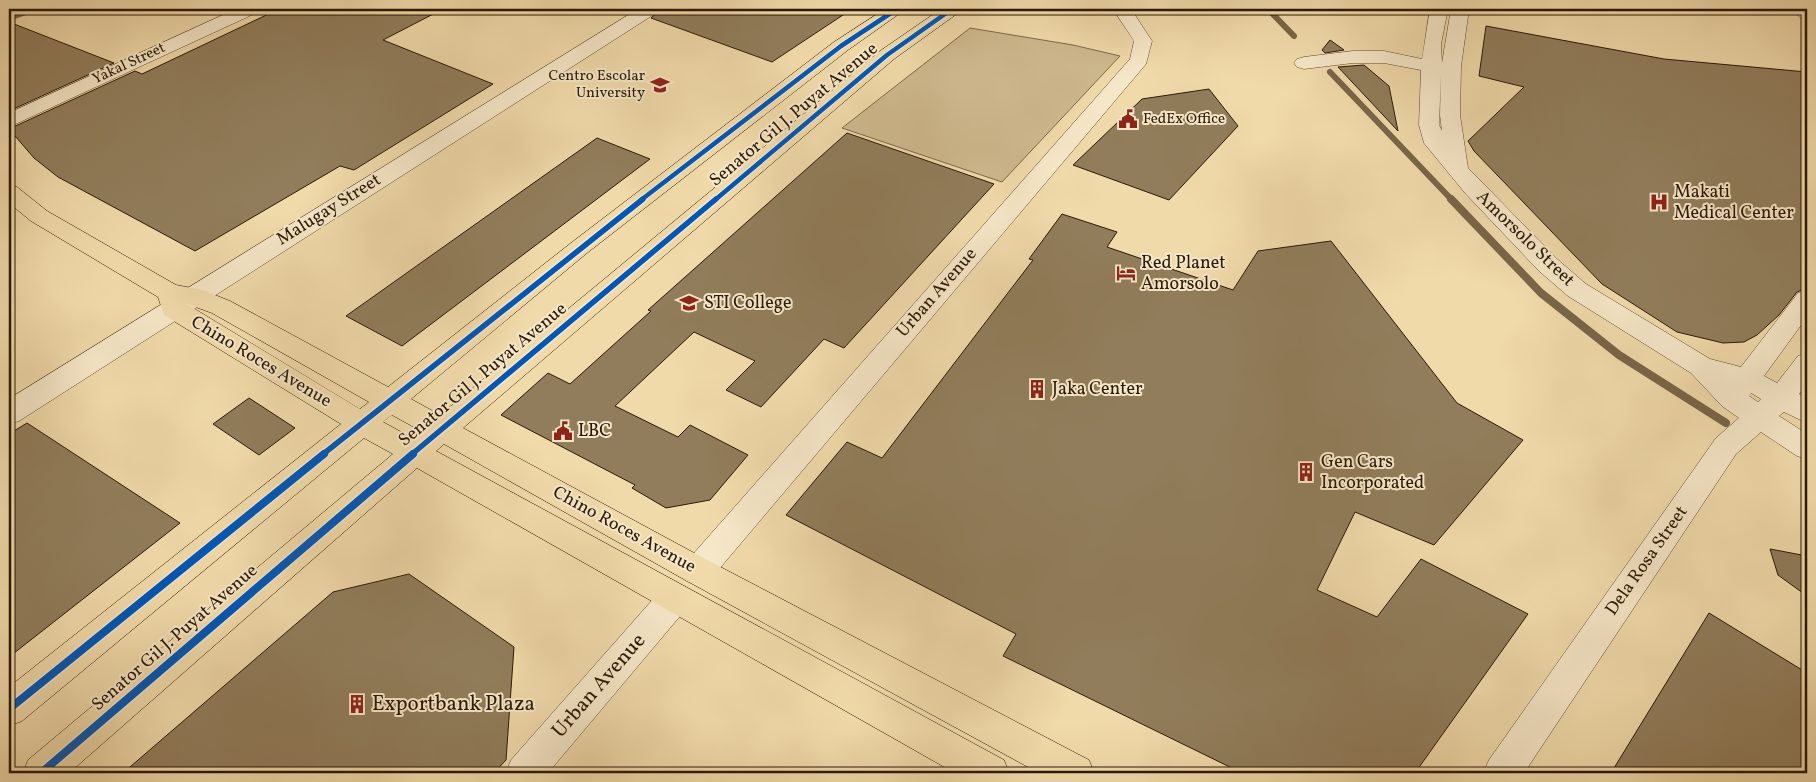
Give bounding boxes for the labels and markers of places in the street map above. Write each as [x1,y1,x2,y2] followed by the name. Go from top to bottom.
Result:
[548,66,645,104] place label: Centro Escolar University
[649,74,671,96] school or university icon: Centro Escolar University
[1117,108,1139,130] public building icon: FedEx Office
[1143,109,1225,130] place label: FedEx Office
[1674,180,1794,226] place label: Makati Medical Center
[1648,191,1670,213] hospital icon: Makati Medical Center
[1141,251,1226,297] place label: Red Planet Amorsolo
[1115,262,1137,284] hotel icon: Red Planet Amorsolo
[704,291,791,316] place label: STI College
[678,292,700,314] school or university icon: STI College
[1052,377,1143,402] place label: Jaka Center
[1026,378,1048,400] building icon: Jaka Center
[578,419,611,444] place label: LBC
[552,420,574,442] public building icon: LBC
[1321,450,1424,496] place label: Gen Cars Incorporated
[1295,461,1317,483] building icon: Gen Cars Incorporated
[372,690,535,719] place label: Exportbank Plaza
[346,693,368,715] building icon: Exportbank Plaza

